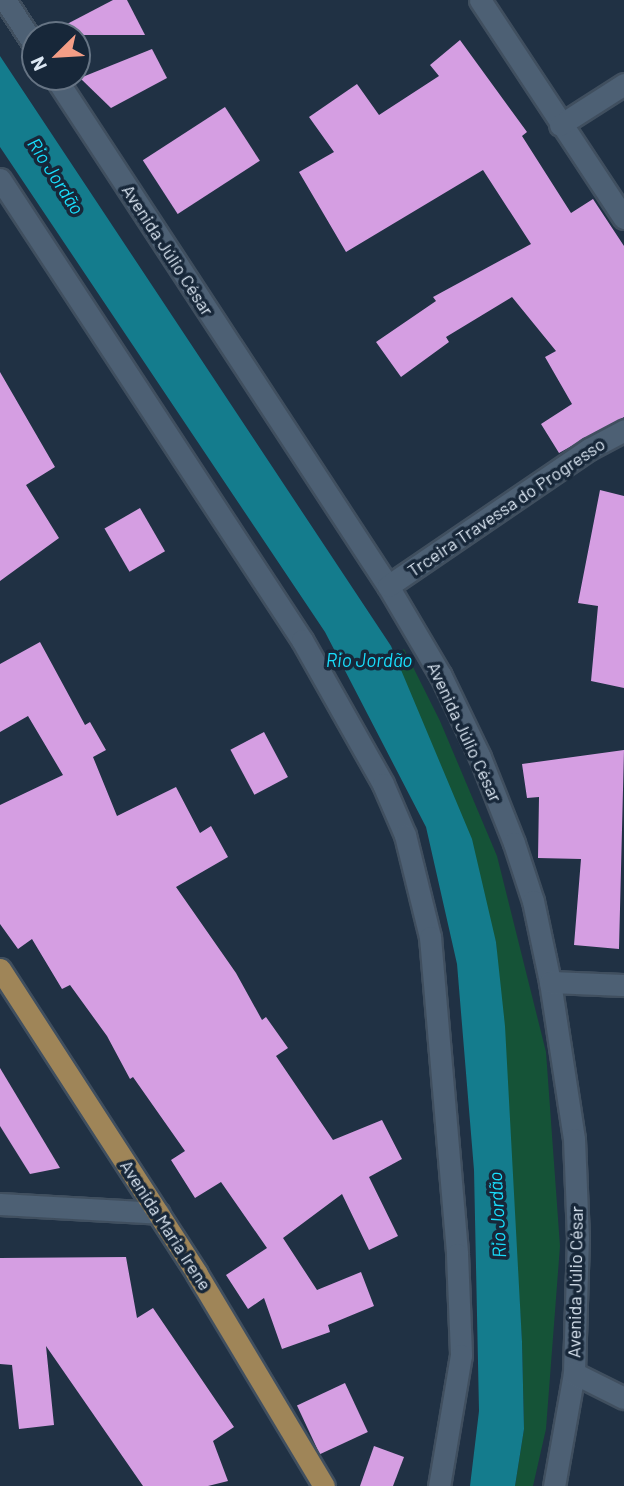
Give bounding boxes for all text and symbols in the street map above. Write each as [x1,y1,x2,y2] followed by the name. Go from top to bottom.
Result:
[21,21,91,91] north arrow
[25,53,51,74] text: N
[23,134,89,218] water label: Rio Jordão
[118,180,218,320] street label: Avenida Júlio César
[403,433,609,581] street label: Trceira Travessa do Progresso
[326,649,412,671] water label: Rio Jordão
[423,658,507,806] street label: Avenida Júlio César
[116,1156,216,1294] street label: Avenida Maria Irene
[483,1171,511,1259] water label: Rio Jordão
[563,1206,587,1358] street label: Avenida Júlio César

